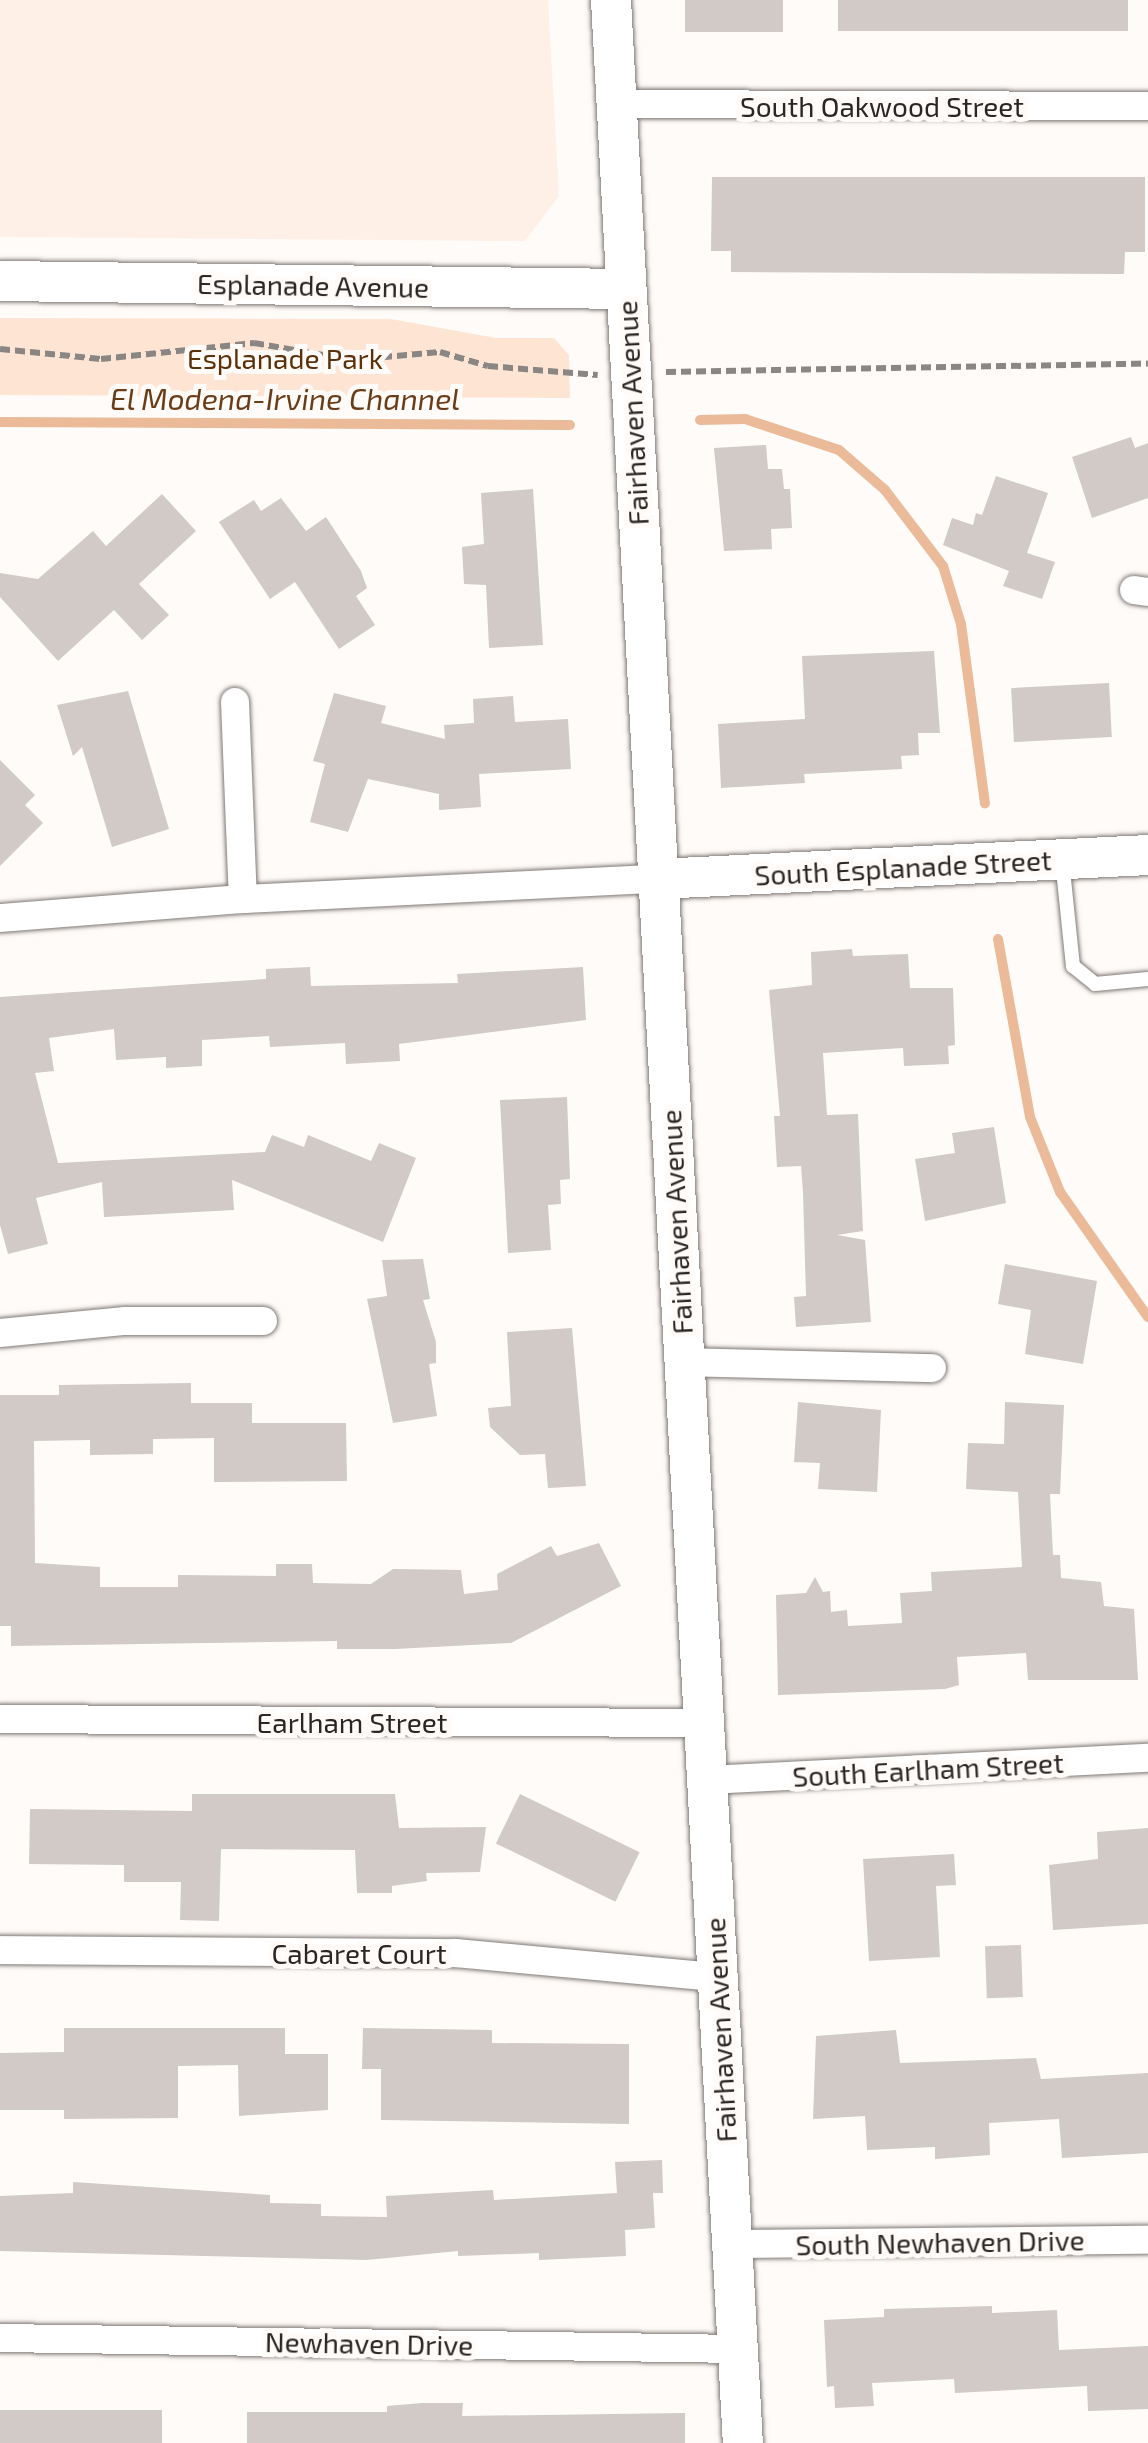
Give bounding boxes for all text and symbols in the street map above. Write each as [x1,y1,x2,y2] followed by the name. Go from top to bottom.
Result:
[740,89,1024,123] street label: South Oakwood Street
[196,266,430,304] street label: Esplanade Avenue
[609,299,655,527] street label: Fairhaven Avenue
[187,341,383,375] park label: Esplanade Park
[110,380,460,416] water label: El Modena-Irvine Channel
[754,842,1052,892] street label: South Esplanade Street
[653,1108,699,1336] street label: Fairhaven Avenue
[257,1705,447,1739] street label: Earlham Street
[792,1745,1064,1793] street label: South Earlham Street
[697,1916,743,2144] street label: Fairhaven Avenue
[271,1936,447,1970] street label: Cabaret Court
[795,2223,1085,2261] street label: South Newhaven Drive
[265,2324,473,2362] street label: Newhaven Drive

